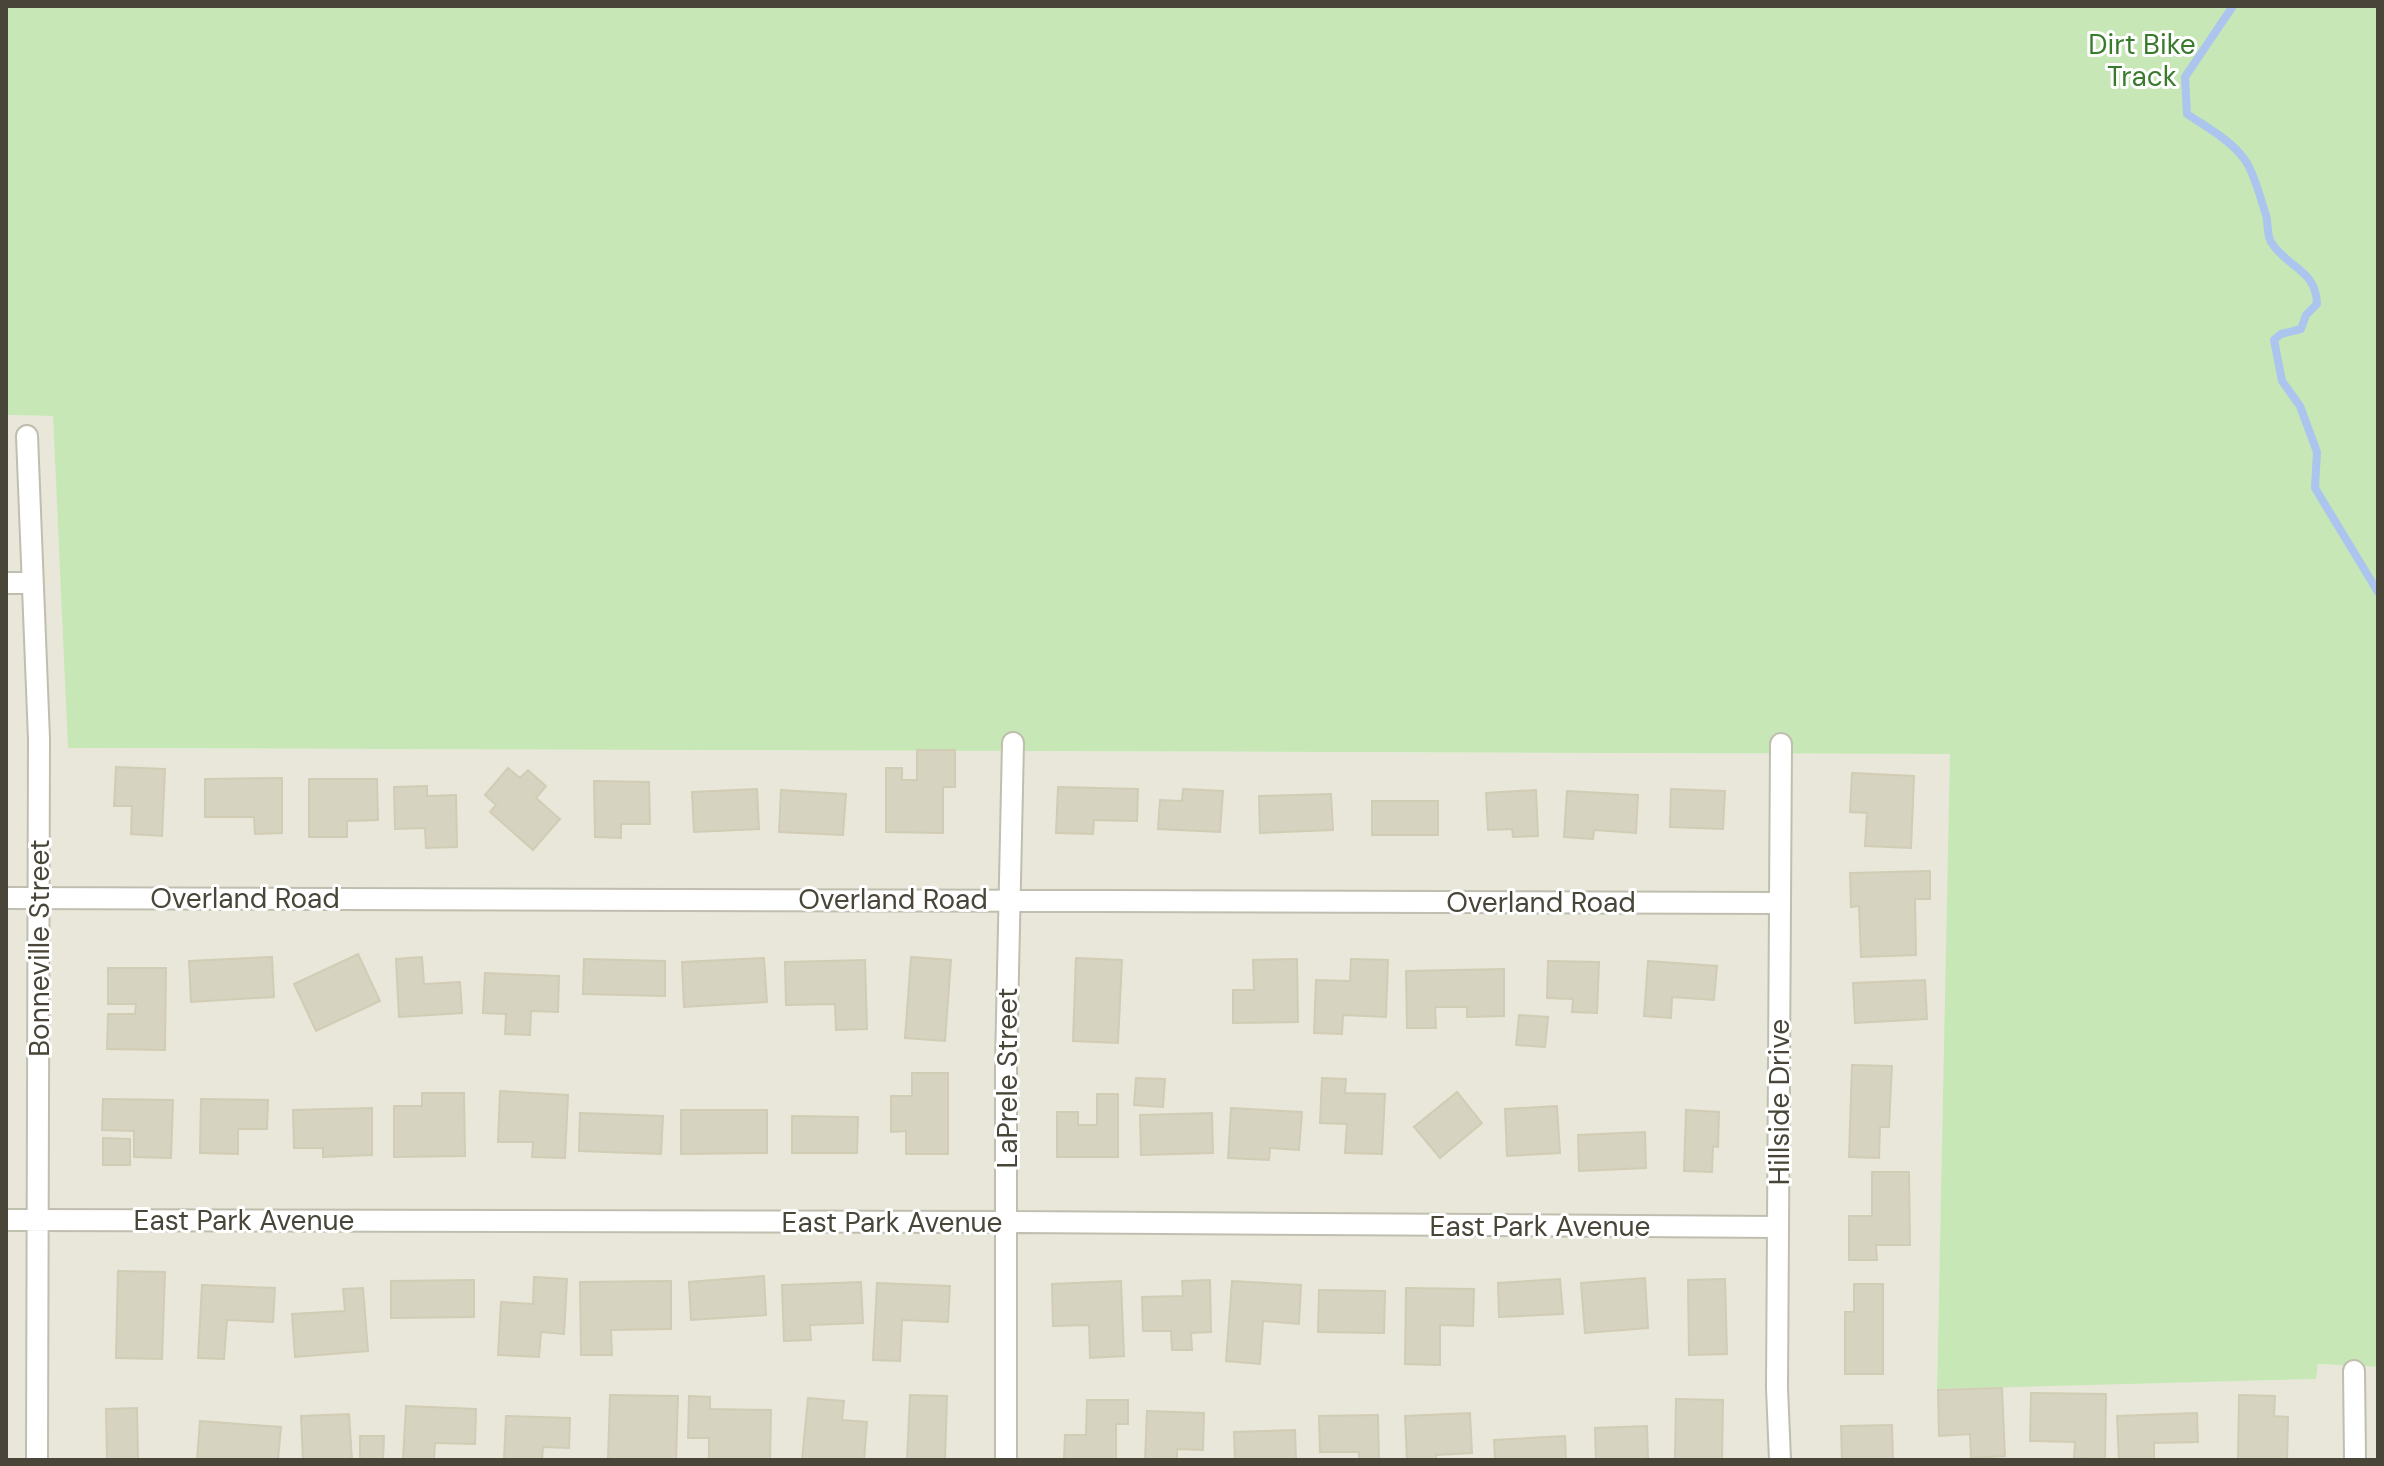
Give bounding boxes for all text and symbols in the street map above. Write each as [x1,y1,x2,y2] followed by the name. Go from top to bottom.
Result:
[2088,26,2196,95] park label: Dirt Bike Track
[21,839,58,1057] street label: Bonneville Street
[150,880,340,917] street label: Overland Road
[798,881,988,918] street label: Overland Road
[1446,884,1636,921] street label: Overland Road
[989,988,1026,1168] street label: LaPrele Street
[1761,1019,1798,1185] street label: Hillside Drive
[134,1202,354,1239] street label: East Park Avenue
[782,1204,1002,1241] street label: East Park Avenue
[1430,1208,1650,1245] street label: East Park Avenue

